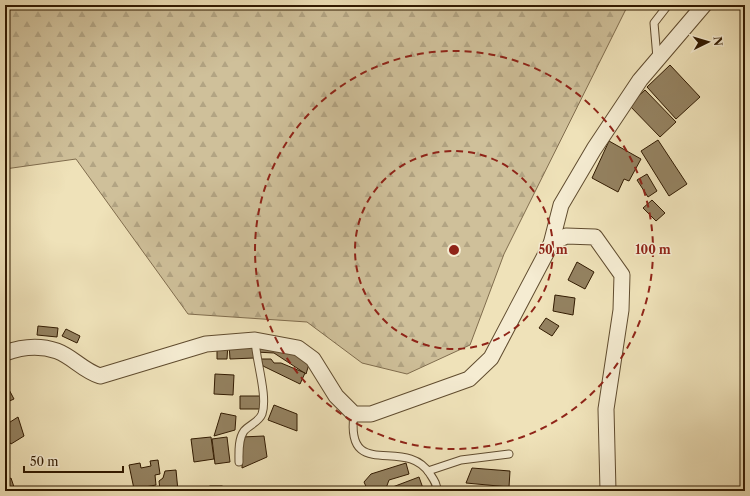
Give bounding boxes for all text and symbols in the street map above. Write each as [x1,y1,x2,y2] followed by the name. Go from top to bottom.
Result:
[688,22,728,62] north arrow
[711,36,725,47] text: N
[538,242,568,257] text: 50 m
[635,242,671,257] text: 100 m
[447,243,461,257] centre of rings
[24,448,123,474] scale bar
[30,454,59,469] text: 50 m

